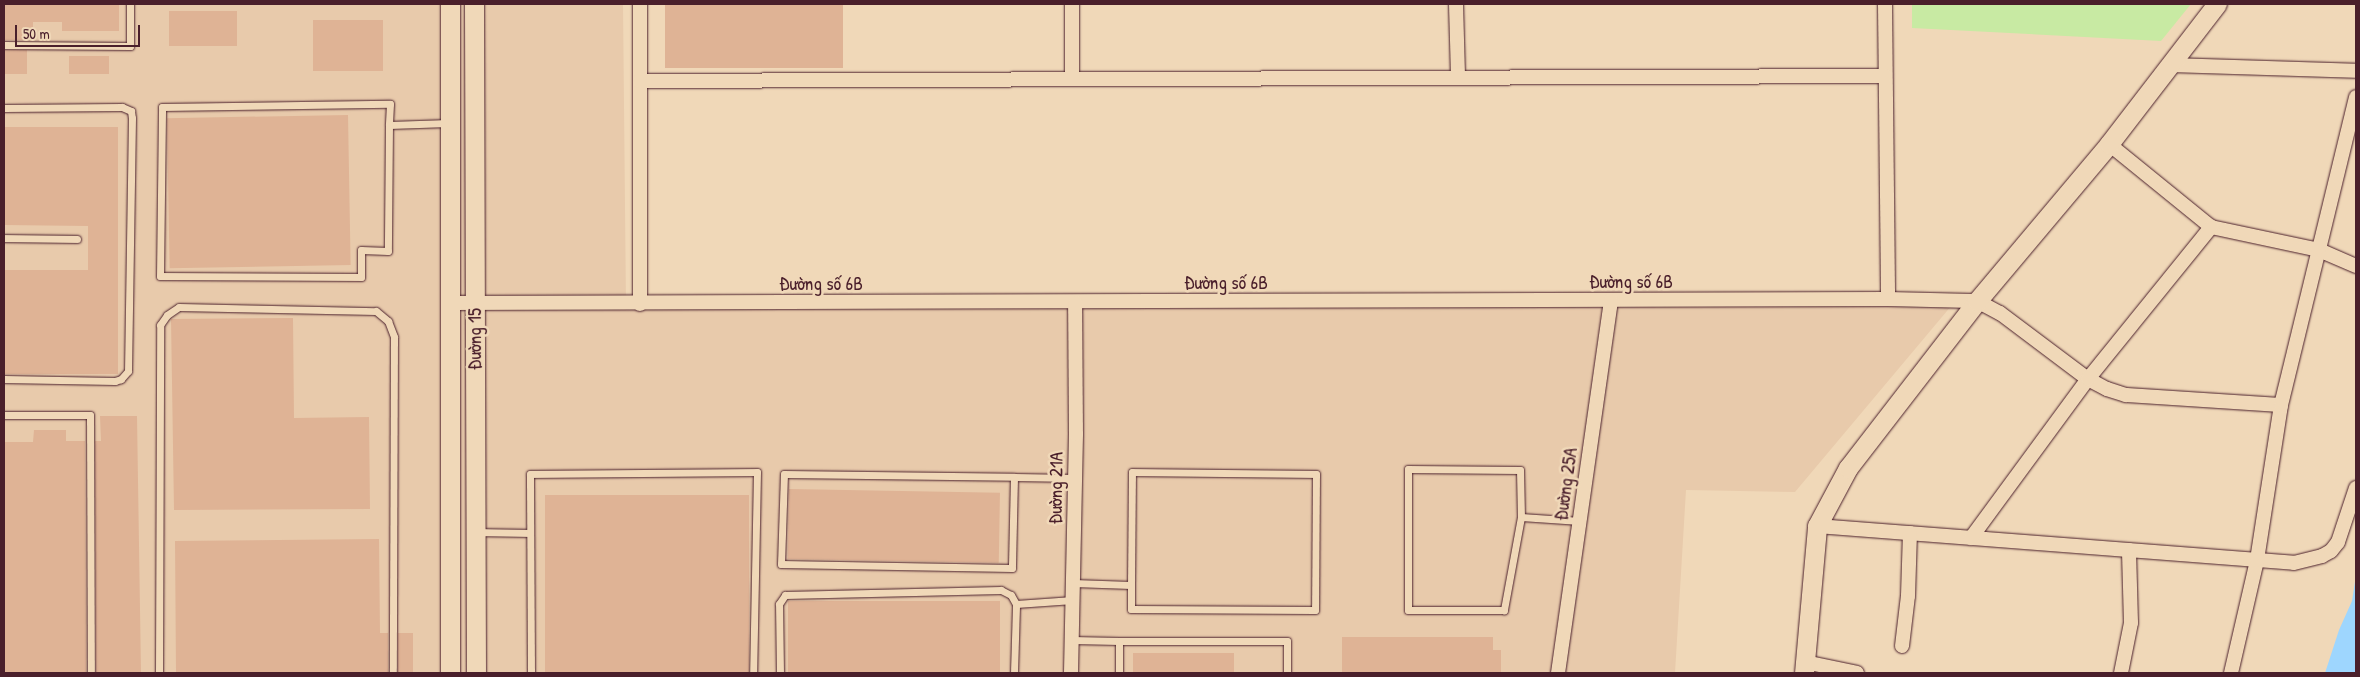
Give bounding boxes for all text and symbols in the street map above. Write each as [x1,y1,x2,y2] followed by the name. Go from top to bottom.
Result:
[18,15,142,47] scale bar
[23,23,50,44] text: 50 m
[1589,271,1673,293] street label: Đường số 6B
[1184,272,1268,294] street label: Đường số 6B
[779,273,863,295] street label: Đường số 6B
[464,308,486,370] street label: Đường 15
[1550,446,1582,522] street label: Đường 25A
[1044,452,1068,524] street label: Đường 21A

